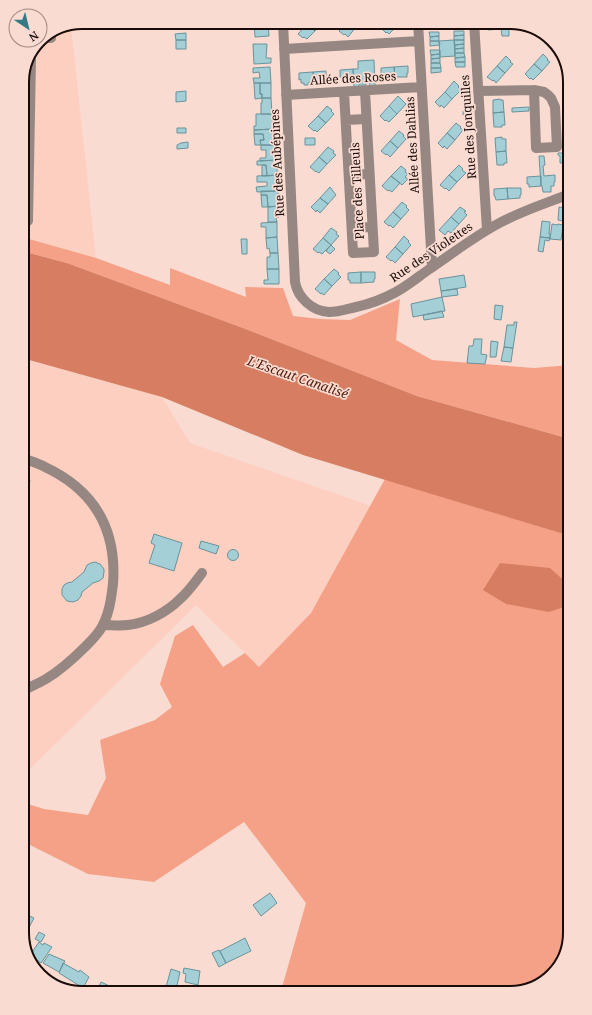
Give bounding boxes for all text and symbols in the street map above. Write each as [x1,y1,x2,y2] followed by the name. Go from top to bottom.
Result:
[8,8,48,48] north arrow
[26,28,42,45] text: N
[309,67,397,89] street label: Allée des Roses
[456,74,480,180] street label: Rue des Jonquilles
[401,96,423,194] street label: Allée des Dahlias
[266,109,288,217] street label: Rue des Aubépines
[346,142,368,240] street label: Place des Tilleuls
[386,218,476,286] street label: Rue des Violettes
[244,351,351,403] water label: L'Escaut Canalisé

